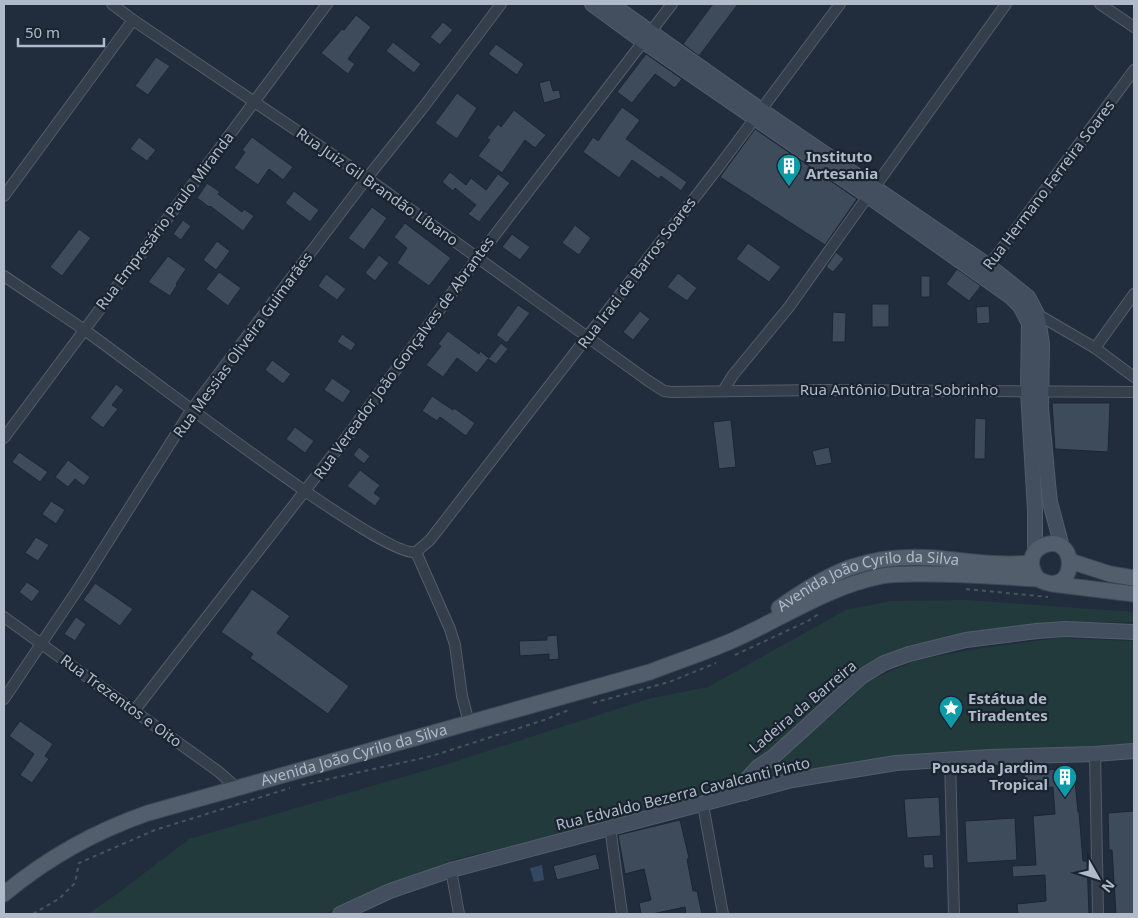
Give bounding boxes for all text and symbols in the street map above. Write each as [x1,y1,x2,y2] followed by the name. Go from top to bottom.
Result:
[18,15,104,47] scale bar
[25,22,60,42] text: 50 m
[978,96,1119,273] street label: Rua Hermano Ferreira Soares
[293,123,462,250] street label: Rua Juiz Gil Brandão Líbano
[91,127,238,313] street label: Rua Empresário Paulo Miranda
[806,146,878,183] place label: Instituto Artesania
[776,153,802,187] building icon: Instituto Artesania
[573,193,700,352] street label: Rua Iraci de Barros Soares
[308,232,498,483] street label: Rua Vereador João Gonçalves de Abrantes
[168,248,316,441] street label: Rua Messias Oliveira Guimarães
[800,379,998,399] street label: Rua Antônio Dutra Sobrinho
[772,546,960,615] street label: Avenida João Cyrilo da Silva
[57,649,186,751] street label: Rua Trezentos e Oito
[744,655,860,757] street label: Ladeira da Barreira
[968,688,1048,725] place label: Estátua de Tiradentes
[938,695,964,729] place icon: Estátua de Tiradentes
[258,719,449,790] street label: Avenida João Cyrilo da Silva
[554,752,812,834] street label: Rua Edvaldo Bezerra Cavalcanti Pinto
[932,757,1048,794] place label: Pousada Jardim Tropical
[1052,764,1078,798] building icon: Pousada Jardim Tropical
[1073,853,1123,903] north arrow
[1098,876,1119,897] text: N

